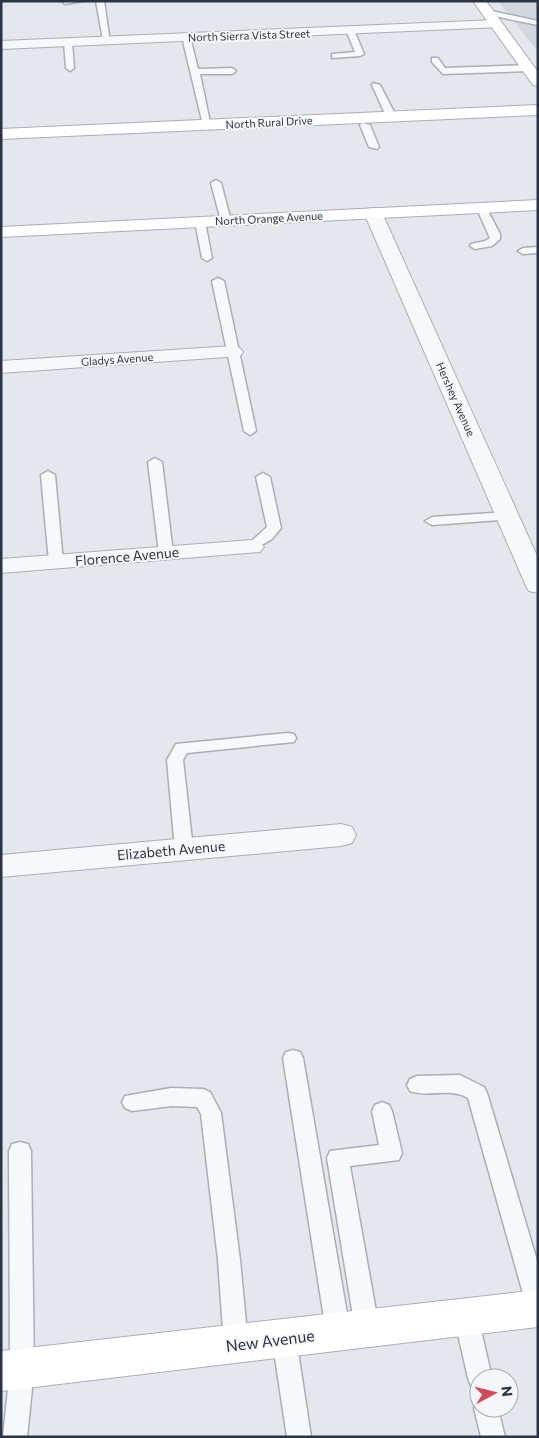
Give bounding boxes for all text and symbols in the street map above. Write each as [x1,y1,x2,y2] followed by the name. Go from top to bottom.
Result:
[187,26,311,44] street label: North Sierra Vista Street
[225,113,313,131] street label: North Rural Drive
[215,209,323,227] street label: North Orange Avenue
[80,350,154,368] street label: Gladys Avenue
[434,360,478,438] street label: Hershey Avenue
[74,543,180,569] street label: Florence Avenue
[116,837,226,863] street label: Elizabeth Avenue
[224,1325,316,1355] street label: New Avenue
[469,1368,519,1418] north arrow
[498,1385,516,1398] text: N

